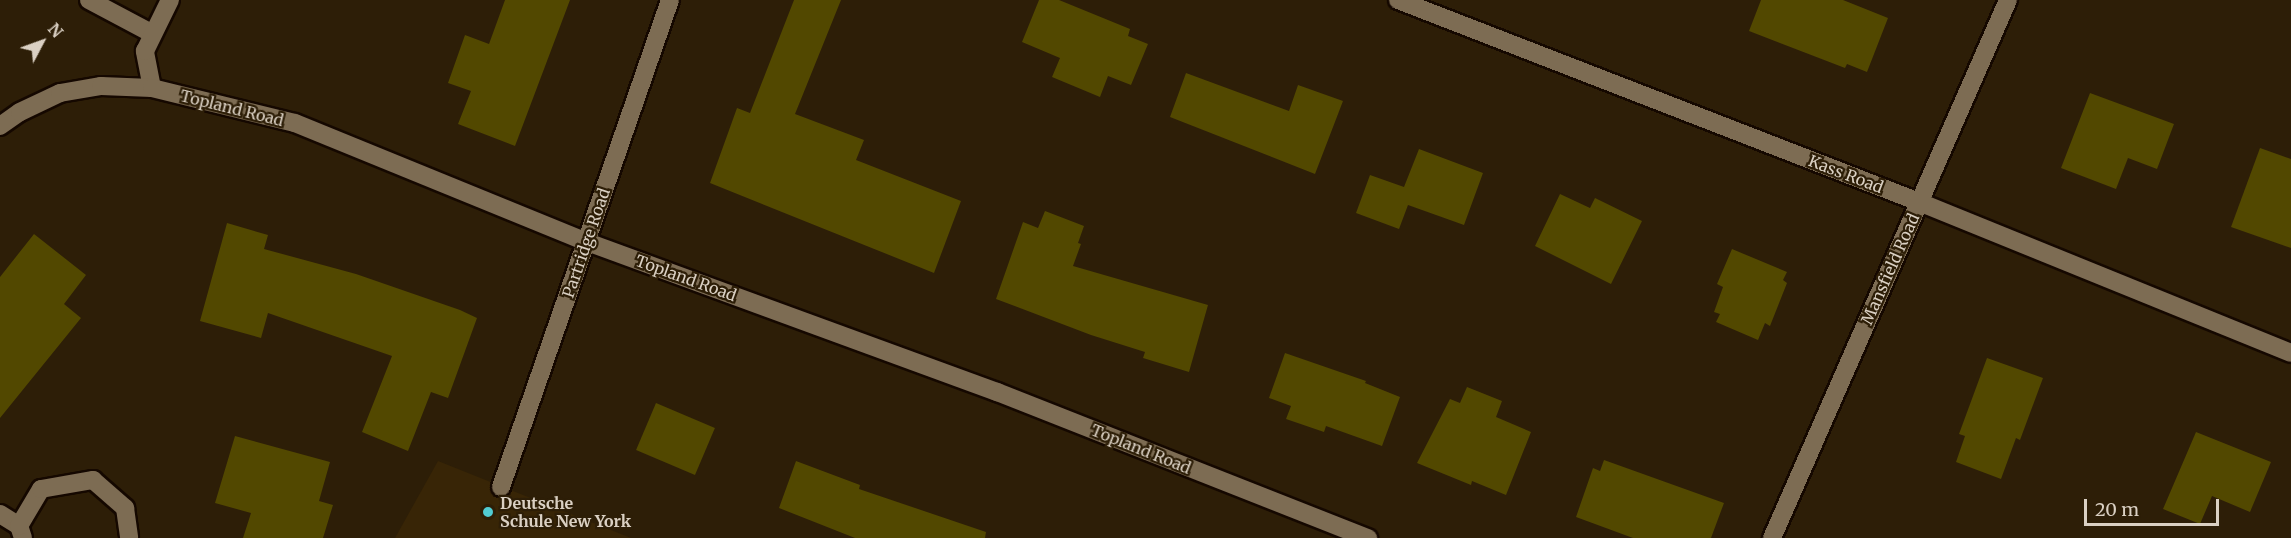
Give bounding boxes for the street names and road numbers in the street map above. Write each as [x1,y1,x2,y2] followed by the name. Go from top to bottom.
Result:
[178,86,286,130] street label: Topland Road
[1806,151,1886,197] street label: Kass Road
[558,186,614,300] street label: Partridge Road
[1857,210,1923,328] street label: Mansfield Road
[633,251,739,305] street label: Topland Road
[1088,420,1194,478] street label: Topland Road

